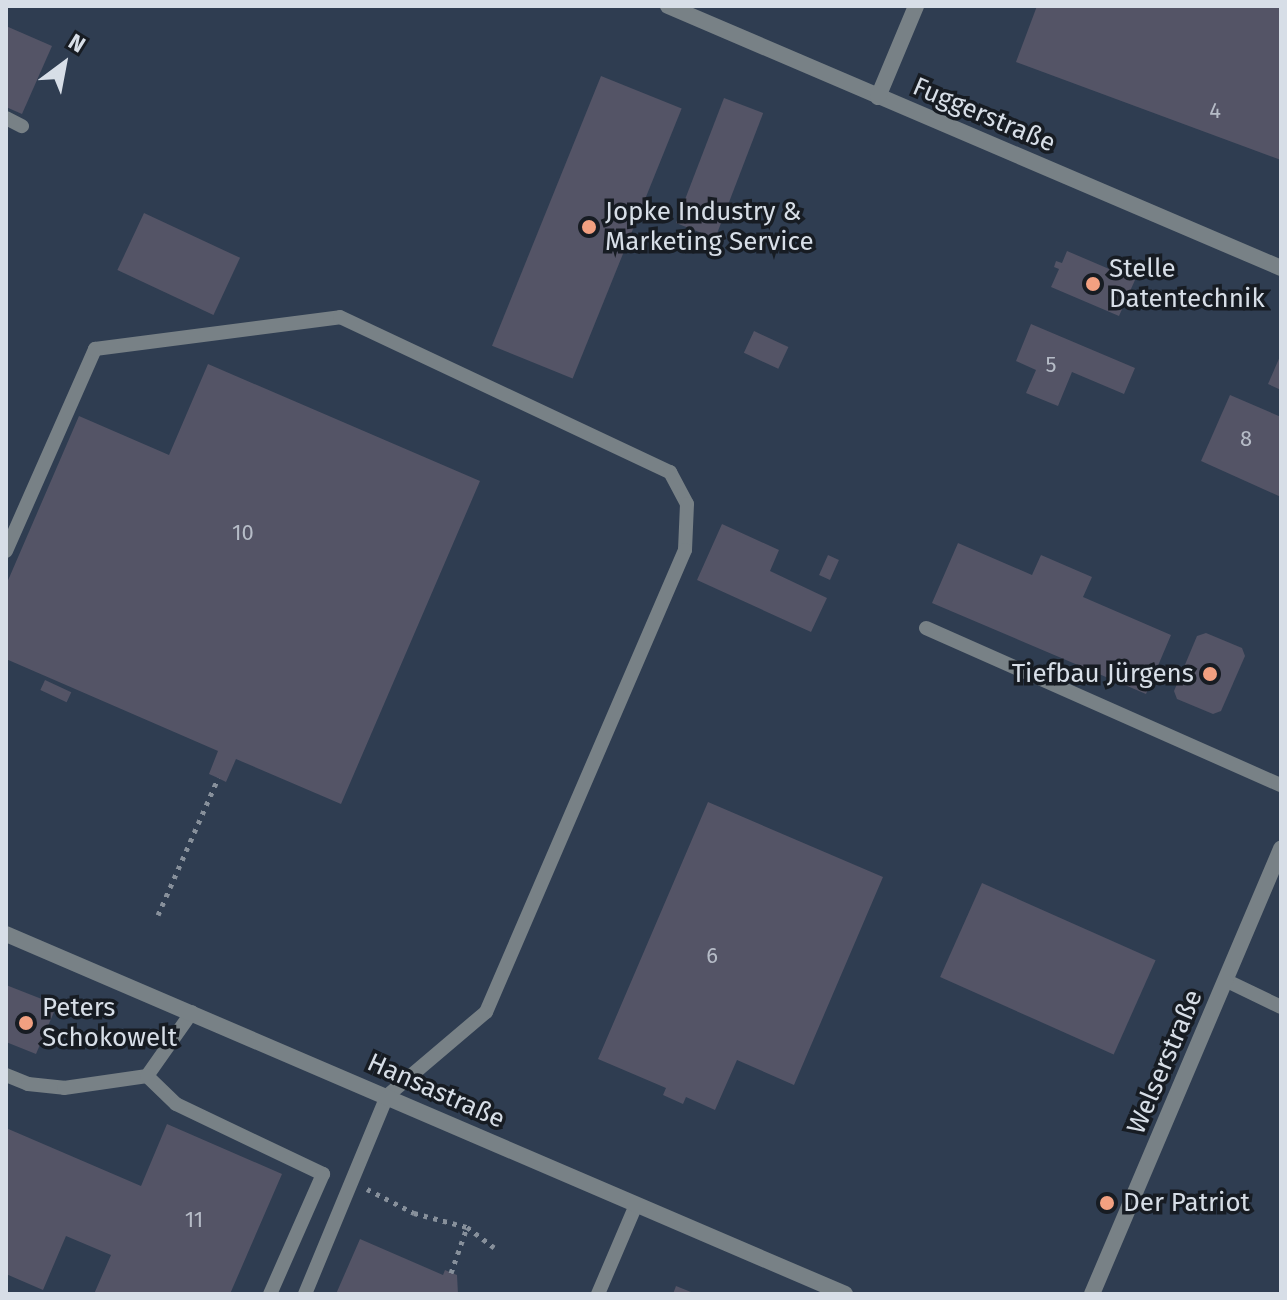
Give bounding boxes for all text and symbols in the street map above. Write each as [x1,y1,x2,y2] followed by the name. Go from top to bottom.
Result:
[24,24,104,104] north arrow
[64,28,90,59] text: N
[908,71,1060,159] street label: Fuggerstraße
[1209,98,1221,124] house number: 4
[605,196,814,258] place label: Jopke Industry & Marketing Service
[580,218,598,236] marker: Jopke Industry & Marketing Service
[1109,253,1265,314] place label: Stelle Datentechnik
[1084,275,1102,293] marker: Stelle Datentechnik
[1045,352,1057,378] house number: 5
[1240,426,1252,452] house number: 8
[232,520,254,546] house number: 10
[1012,658,1194,690] place label: Tiefbau Jürgens
[1201,665,1219,683] marker: Tiefbau Jürgens
[706,943,718,969] house number: 6
[1121,985,1209,1139] street label: Welserstraße
[42,992,177,1054] place label: Peters Schokowelt
[17,1014,35,1032] marker: Peters Schokowelt
[362,1047,510,1135] street label: Hansastraße
[1123,1187,1250,1219] place label: Der Patriot
[1098,1194,1116,1212] marker: Der Patriot
[185,1207,203,1233] house number: 11

